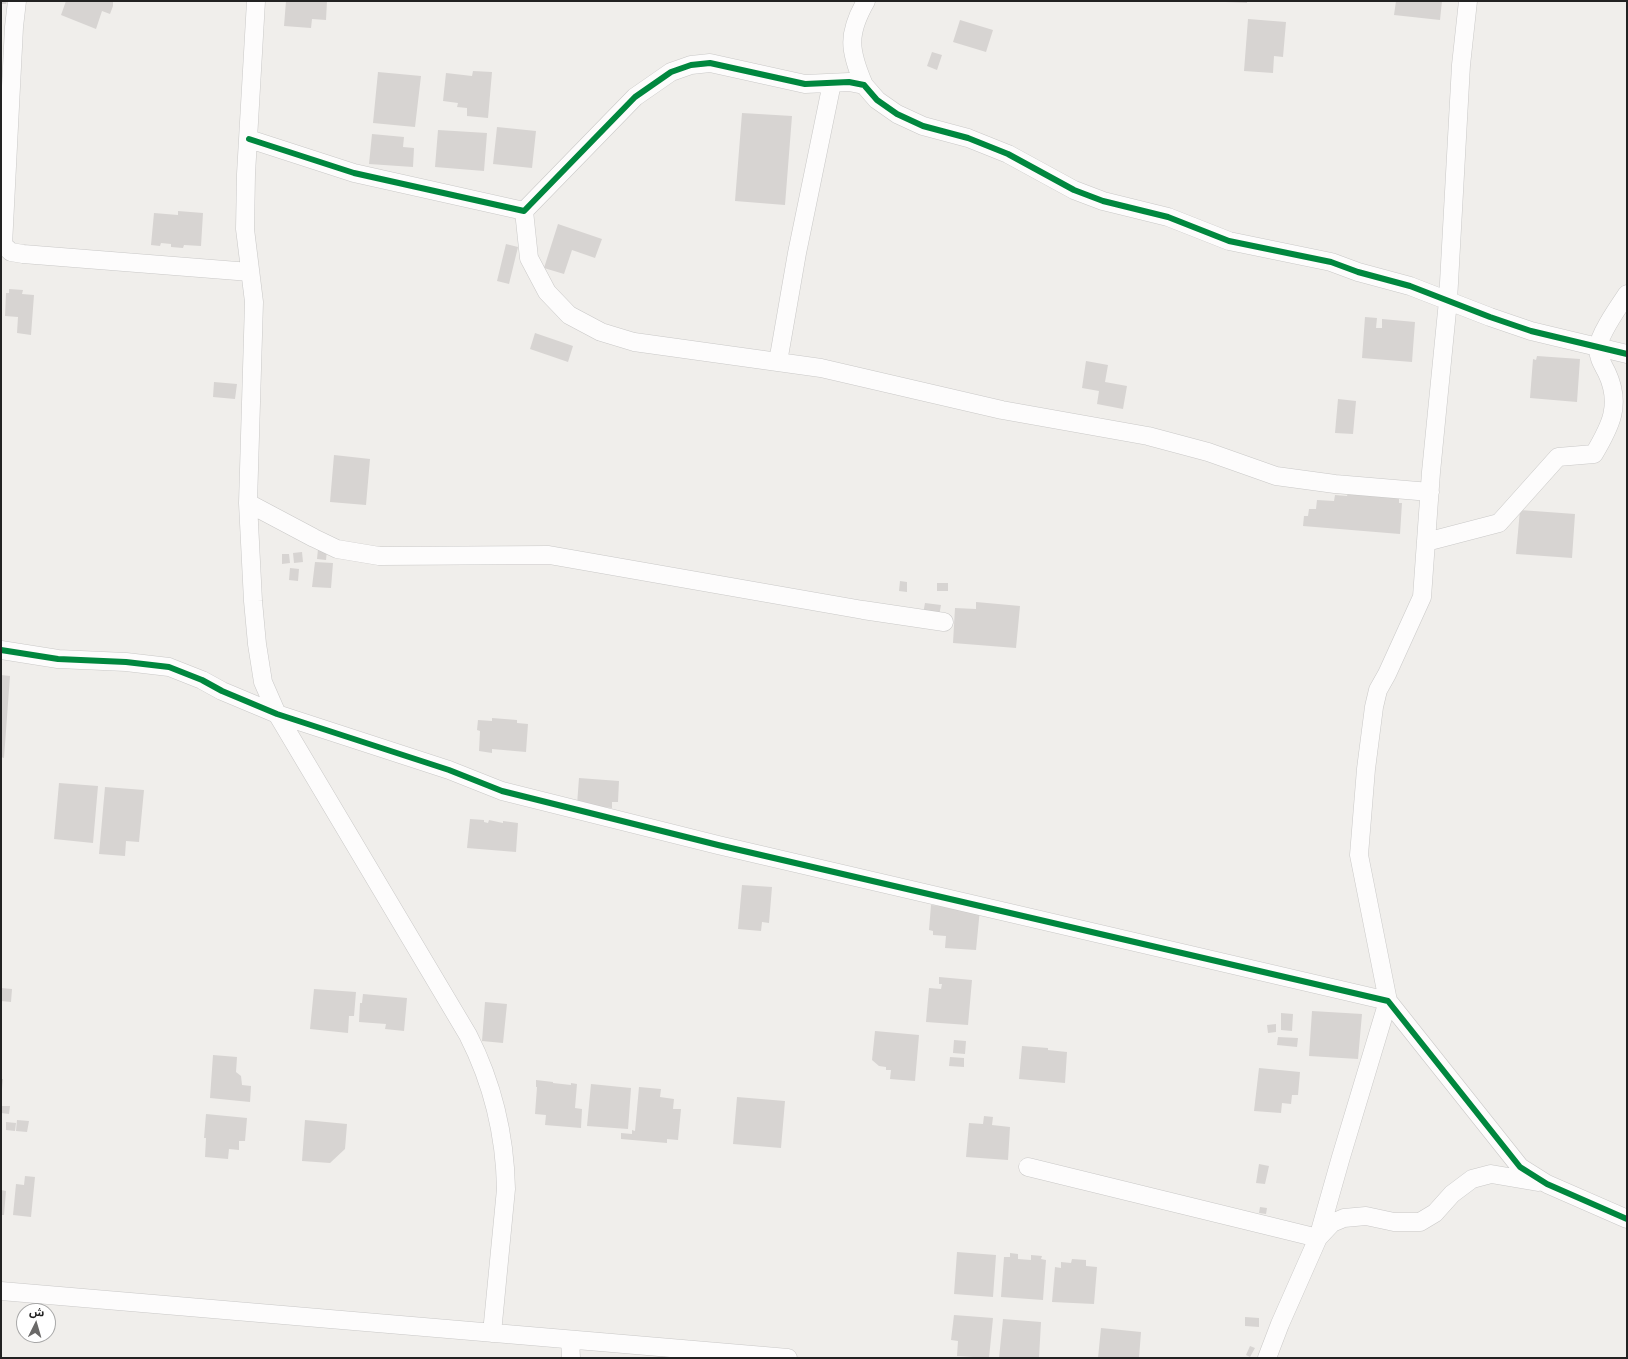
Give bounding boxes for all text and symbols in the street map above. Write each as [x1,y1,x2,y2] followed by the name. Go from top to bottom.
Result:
[16,1303,56,1343] north arrow
[29,1304,45,1319] text: ش

